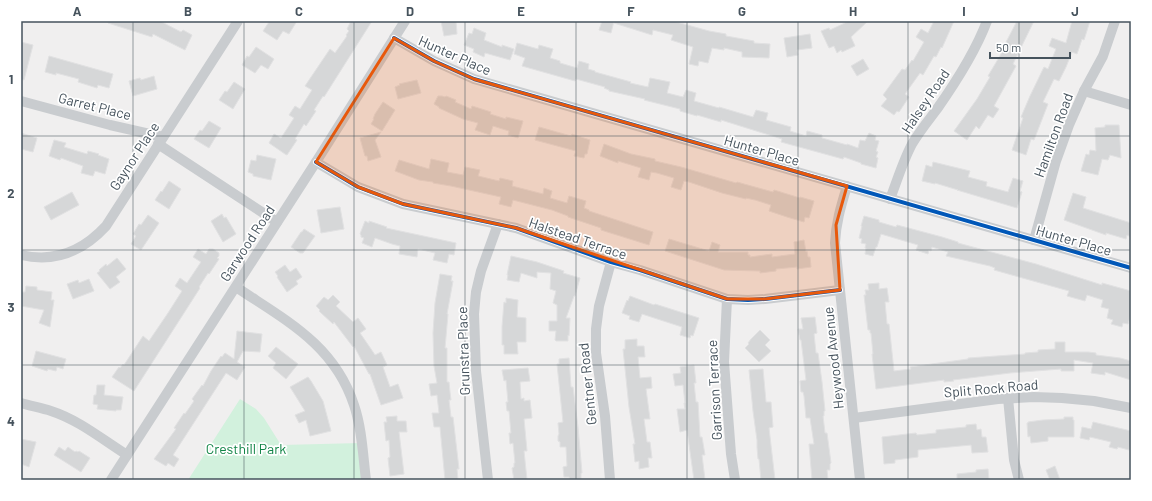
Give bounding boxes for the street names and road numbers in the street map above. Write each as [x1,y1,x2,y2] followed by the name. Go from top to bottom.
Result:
[416,31,494,79] street label: Hunter Place
[897,66,953,136] street label: Halsey Road
[57,89,133,123] street label: Garret Place
[1030,91,1076,179] street label: Hamilton Road
[106,119,162,193] street label: Gaynor Place
[722,131,802,169] street label: Hunter Place
[216,202,278,284] street label: Garwood Road
[527,213,629,263] street label: Halstead Terrace
[1034,221,1114,259] street label: Hunter Place
[453,306,473,396] street label: Grunstra Place
[819,306,847,410] street label: Heywood Avenue
[703,339,725,441] street label: Garrison Terrace
[574,342,600,426] street label: Gentner Road
[943,375,1039,401] street label: Split Rock Road

